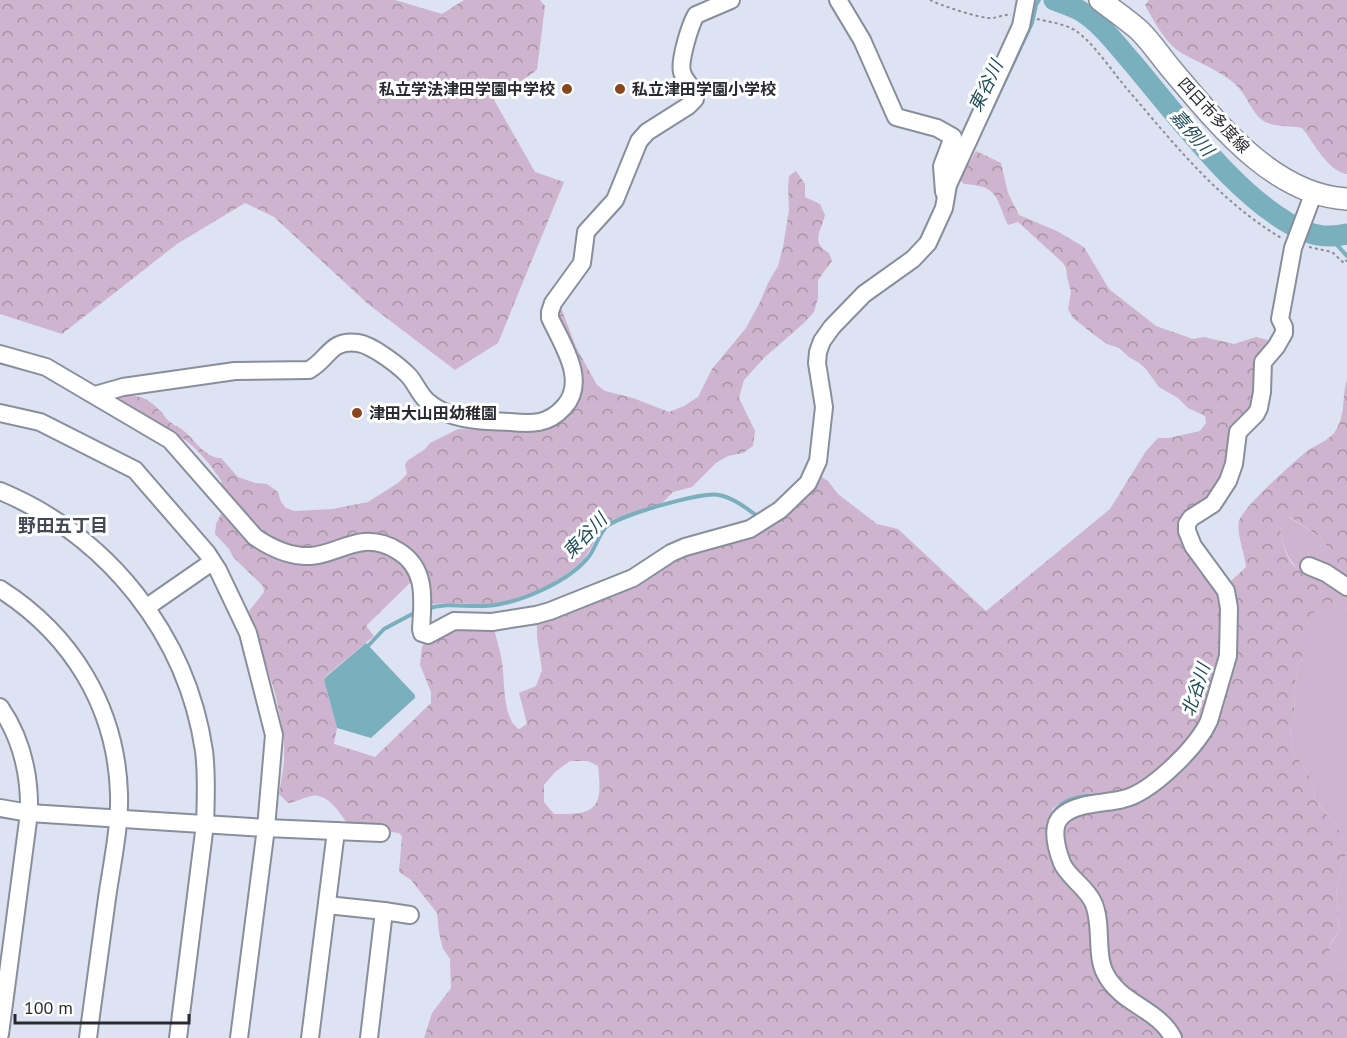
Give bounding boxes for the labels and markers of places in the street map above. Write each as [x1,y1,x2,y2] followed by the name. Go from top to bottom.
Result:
[379,79,555,99] place label: 私立学法津田学園中学校
[632,79,776,99] place label: 私立津田学園小学校
[560,82,574,96] marker: 私立学法津田学園中学校
[613,82,627,96] marker: 私立津田学園小学校
[369,403,497,423] place label: 津田大山田幼稚園
[350,406,364,420] marker: 津田大山田幼稚園

